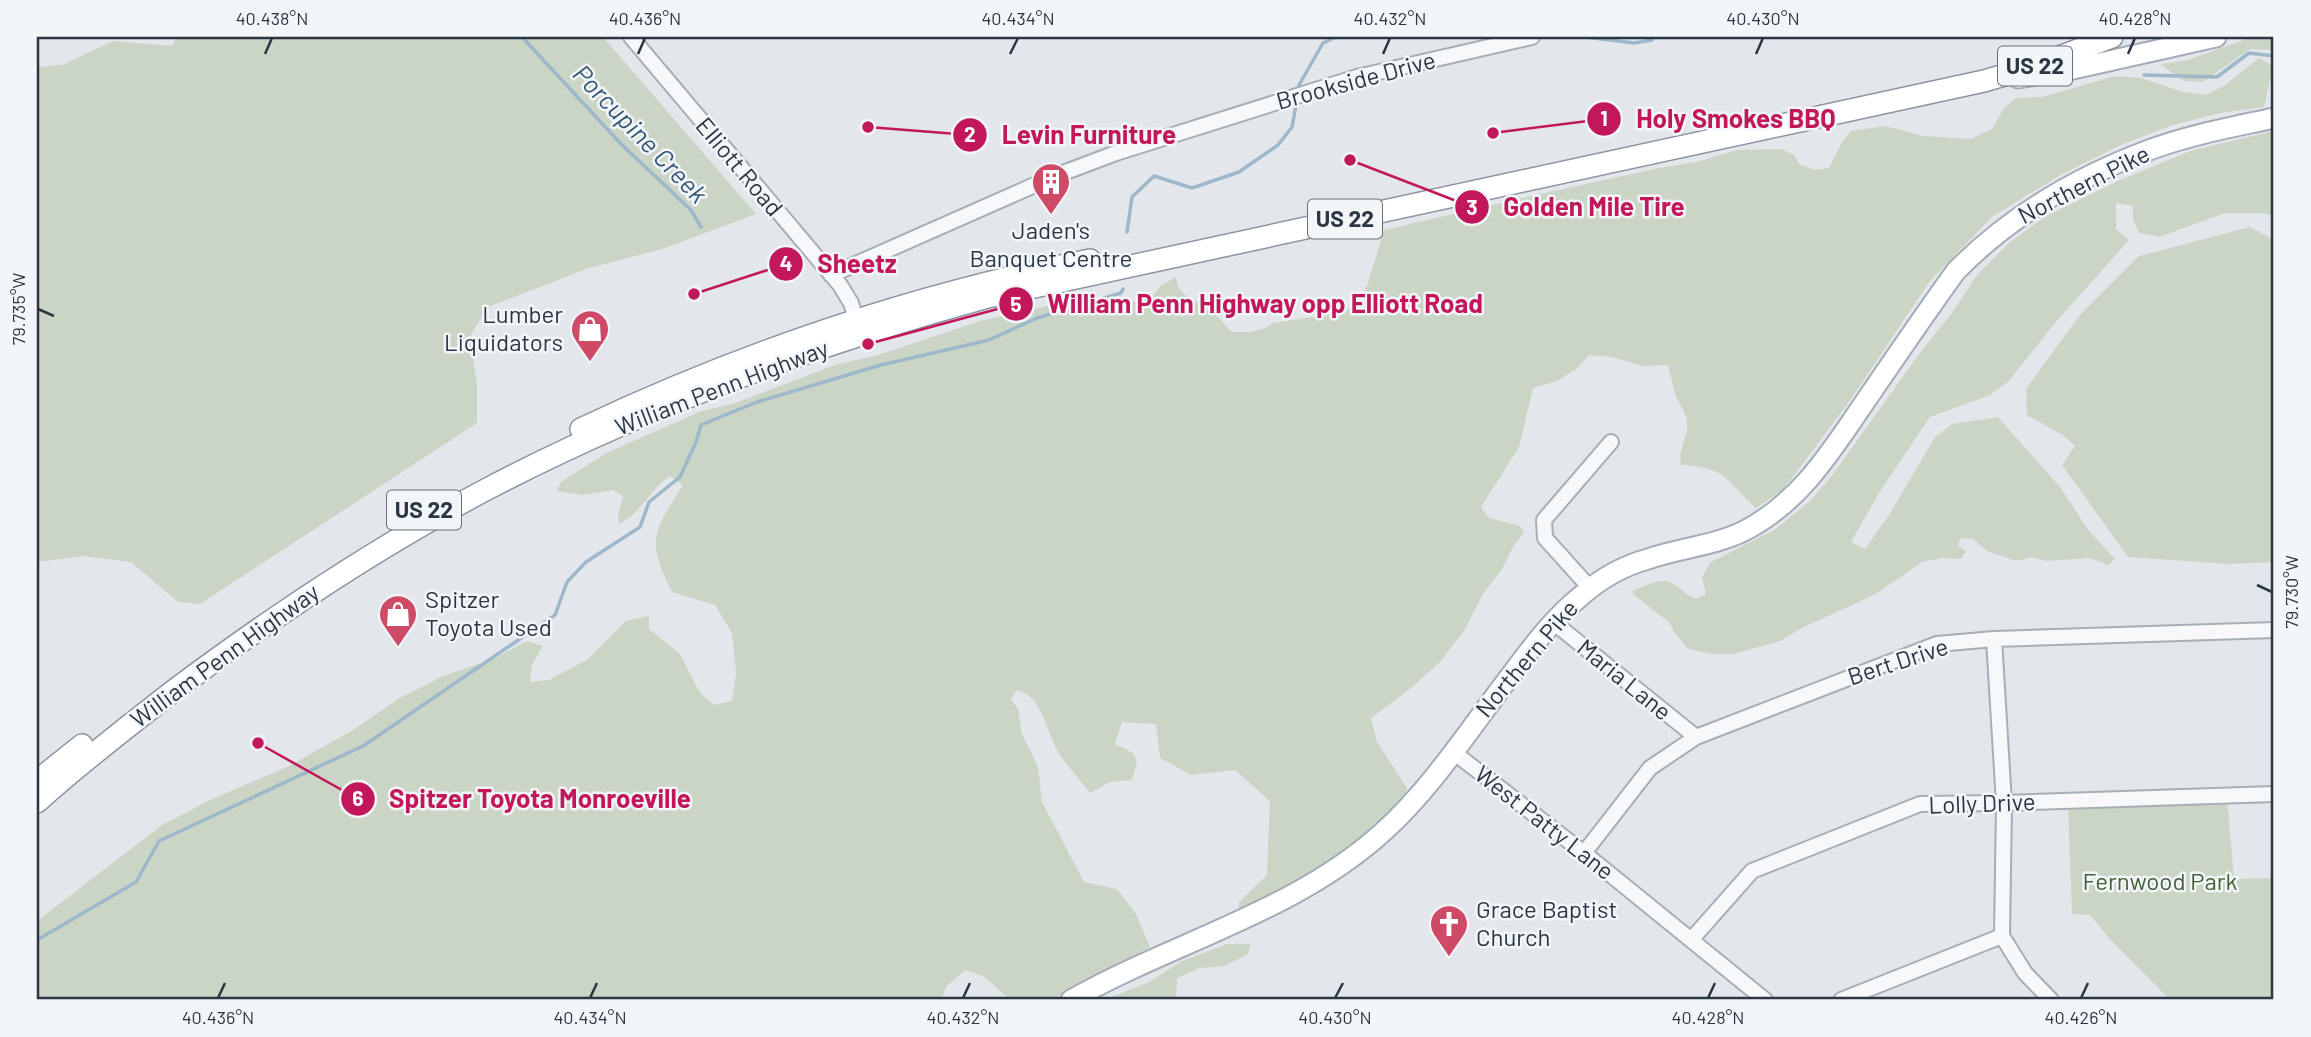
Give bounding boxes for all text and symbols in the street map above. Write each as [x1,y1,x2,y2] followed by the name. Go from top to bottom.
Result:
[236,7,308,29] text: 40.438°N
[609,7,681,29] text: 40.436°N
[981,7,1055,29] text: 40.434°N
[1354,7,1426,29] text: 40.432°N
[1726,7,1800,29] text: 40.430°N
[2098,7,2172,29] text: 40.428°N
[1273,44,1438,115] street label: Brookside Drive
[1998,46,2072,86] road number: US 22
[567,57,715,209] water label: Porcupine Creek
[1587,95,1850,142] callout: Holy Smokes BBQ
[1636,102,1836,133] text: Holy Smokes BBQ
[1600,105,1608,130] text: 1
[690,111,790,221] street label: Elliott Road
[952,112,1190,159] callout: Levin Furniture
[1002,118,1176,149] text: Levin Furniture
[964,121,976,146] text: 2
[2013,138,2154,229] street label: Northern Pike
[1030,161,1072,216] building icon: Jaden's Banquet Centre
[1454,184,1699,231] callout: Golden Mile Tire
[1503,190,1685,221] text: Golden Mile Tire
[1466,194,1478,219] text: 3
[1308,200,1382,238] road number: US 22
[970,215,1132,272] place label: Jaden's Banquet Centre
[768,240,911,287] callout: Sheetz
[817,247,897,278] text: Sheetz
[780,250,792,275] text: 4
[7,273,29,345] text: 79.735°W
[998,281,1497,328] callout: William Penn Highway opp Elliott Road
[1047,287,1483,318] text: William Penn Highway opp Elliott Road
[1010,291,1022,316] text: 5
[444,299,563,356] place label: Lumber Liquidators
[569,308,611,363] shop icon: Lumber Liquidators
[611,333,832,441] street label: William Penn Highway
[387,490,461,530] road number: US 22
[2280,555,2302,629] text: 79.730°W
[124,577,324,733] street label: William Penn Highway
[425,584,552,641] place label: Spitzer Toyota Used
[377,593,419,648] shop icon: Spitzer Toyota Used
[1469,594,1583,722] street label: Northern Pike
[1844,631,1951,690] street label: Bert Drive
[1572,632,1678,726] street label: Maria Lane
[1470,758,1620,885] street label: West Patty Lane
[340,775,705,822] callout: Spitzer Toyota Monroeville
[389,782,691,813] text: Spitzer Toyota Monroeville
[352,785,364,810] text: 6
[1928,786,2036,819] street label: Lolly Drive
[2082,866,2238,895] park label: Fernwood Park
[1476,894,1617,951] place label: Grace Baptist Church
[1428,903,1470,958] church icon: Grace Baptist Church
[182,1006,254,1028] text: 40.436°N
[553,1006,627,1028] text: 40.434°N
[927,1006,999,1028] text: 40.432°N
[1298,1006,1372,1028] text: 40.430°N
[1671,1006,1745,1028] text: 40.428°N
[2045,1006,2117,1028] text: 40.426°N

